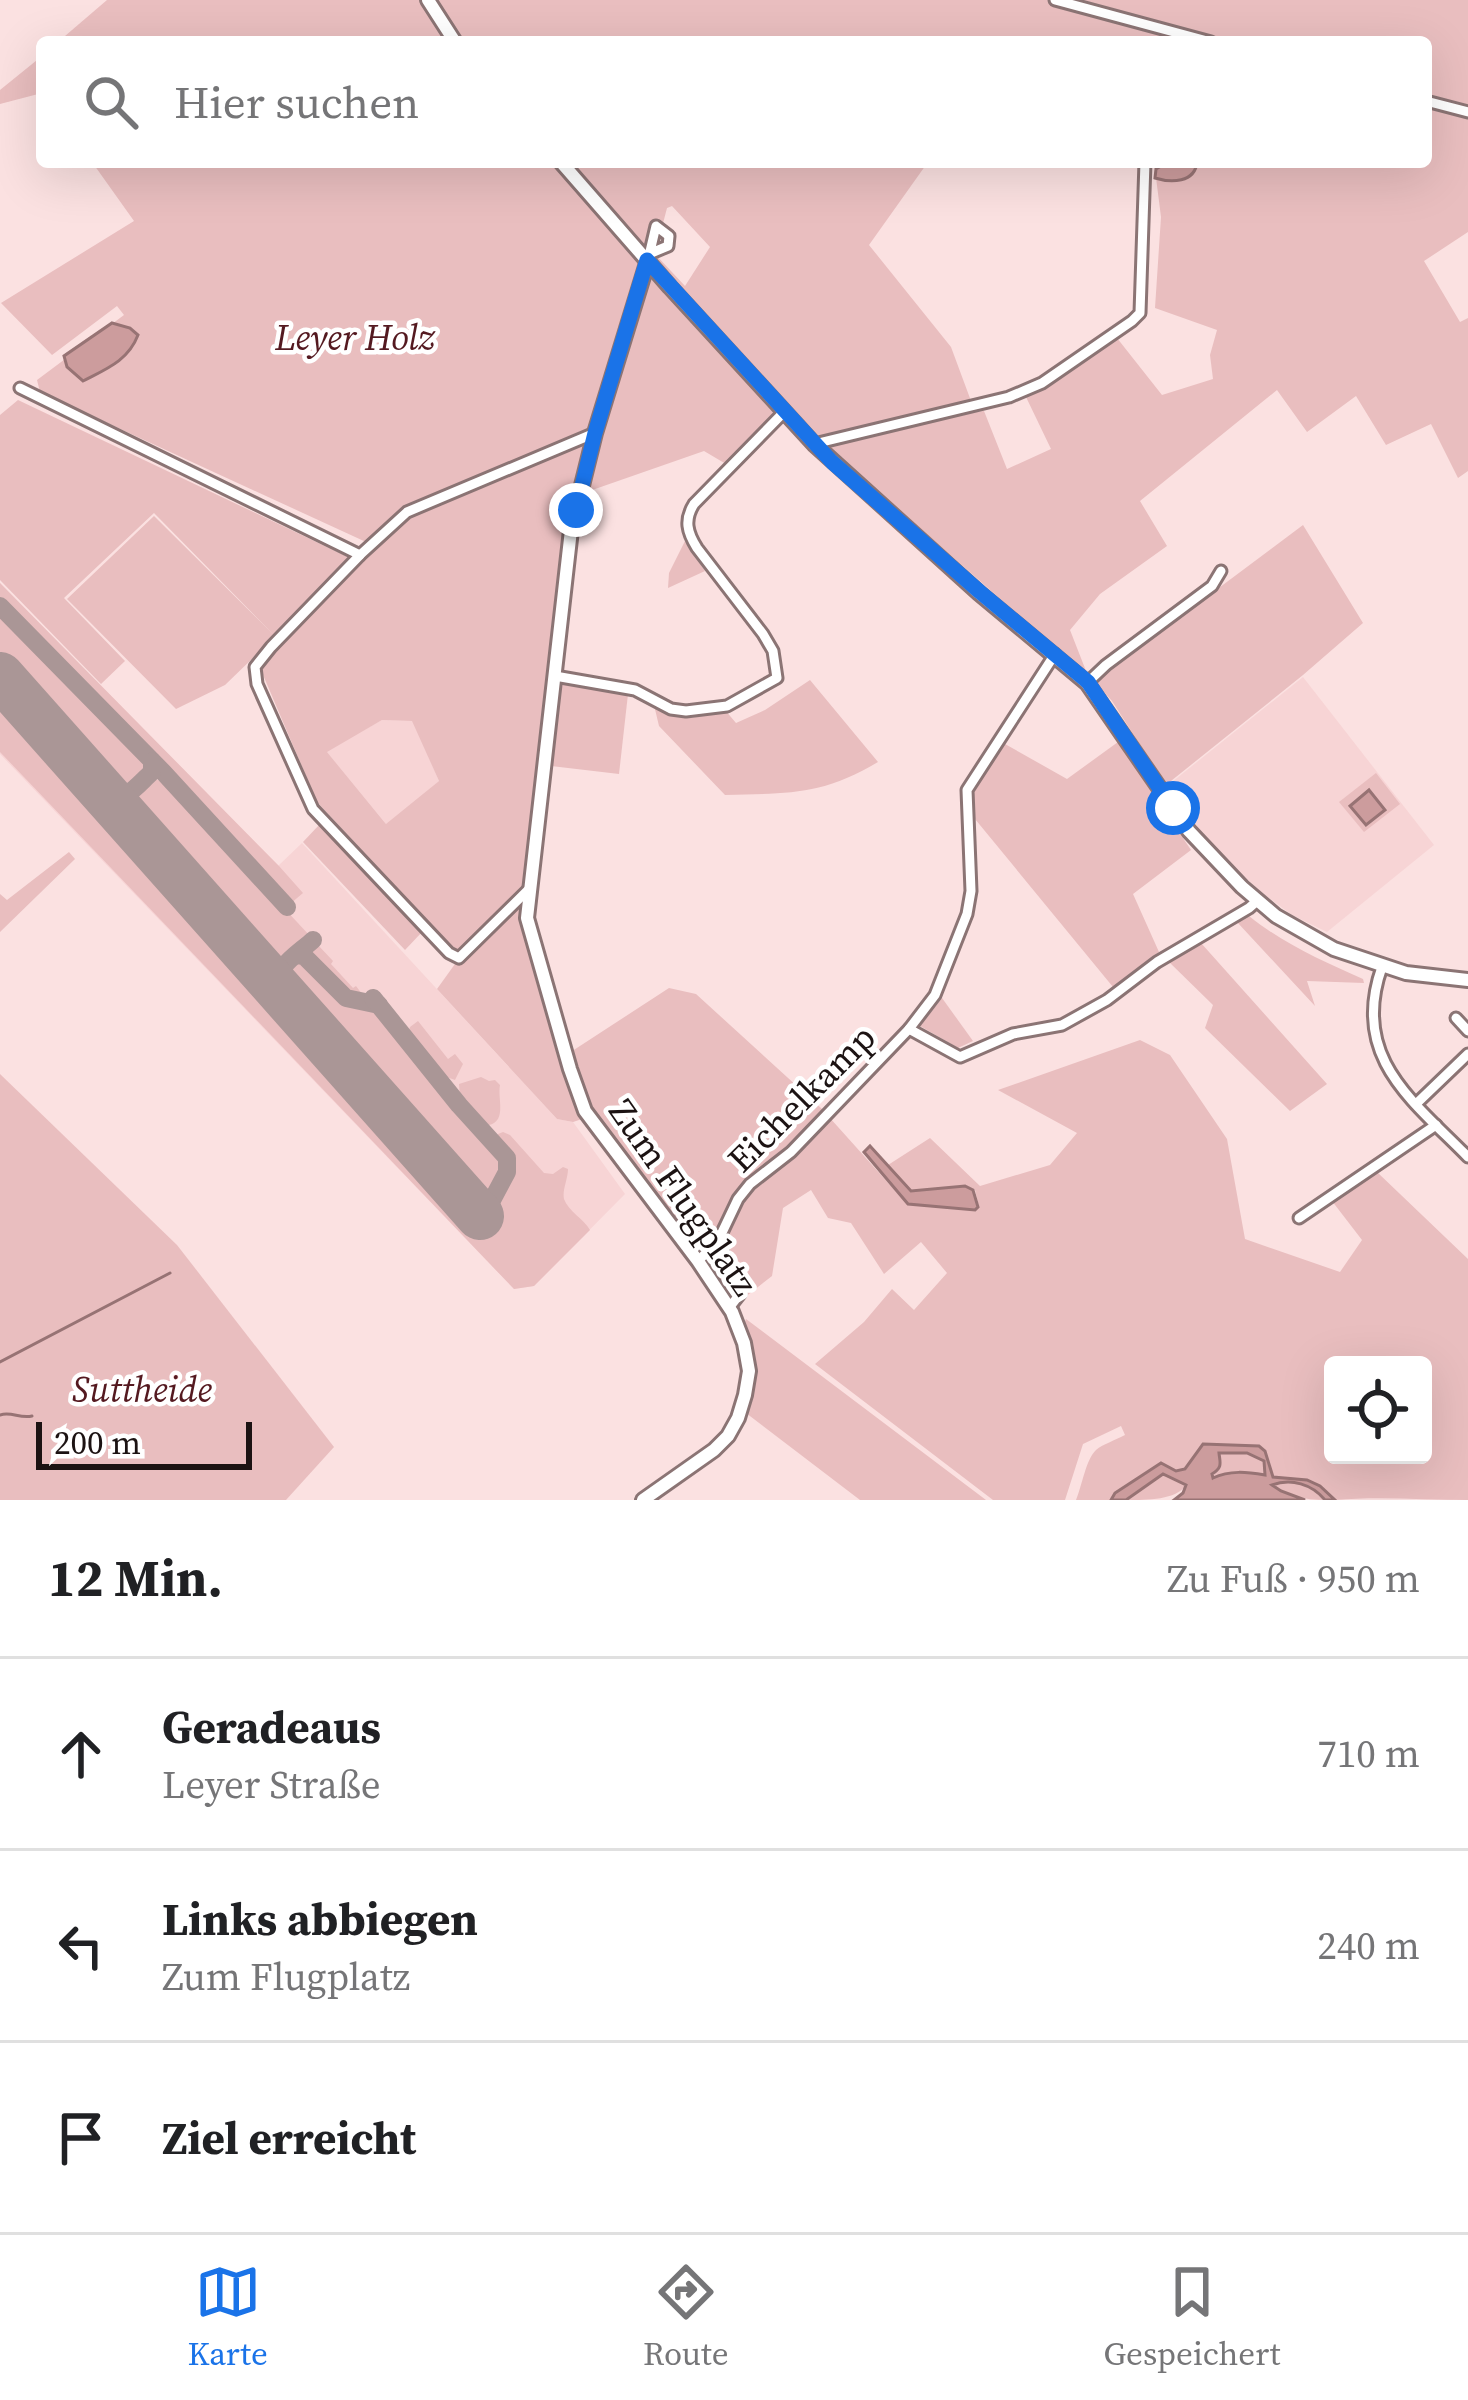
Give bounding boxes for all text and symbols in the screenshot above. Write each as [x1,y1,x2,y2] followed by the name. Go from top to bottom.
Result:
[36,36,1432,168] search box
[78,69,144,135] icon: search
[174,71,419,133] text: Hier suchen
[274,313,436,362] park label: Leyer Holz
[549,483,603,537] route end
[1146,781,1200,835] route start
[717,1014,886,1183] street label: Eichelkamp
[598,1089,769,1305] street label: Zum Flugplatz
[1324,1356,1432,1464] map controls
[1324,1356,1432,1464] button: locate
[72,1365,212,1414] park label: Suttheide
[36,1416,252,1469] scale bar
[54,1420,141,1465] text: 200 m
[48,1543,223,1613] text: 12 Min.
[1167,1552,1420,1605] text: Zu Fuß · 950 m
[162,1696,381,1758] text: Geradeaus
[48,1721,114,1787] icon: ahead
[1317,1727,1420,1780] text: 710 m
[162,1758,381,1811] text: Leyer Straße
[162,1888,478,1950] text: Links abbiegen
[48,1913,114,1979] icon: left
[1317,1919,1420,1972] text: 240 m
[162,1950,410,2003] text: Zum Flugplatz
[48,2105,114,2171] icon: arrive
[162,2107,416,2169] text: Ziel erreicht
[187,2259,268,2376] tab: Karte
[643,2259,729,2376] tab: Route
[1104,2259,1281,2376] tab: Gespeichert

